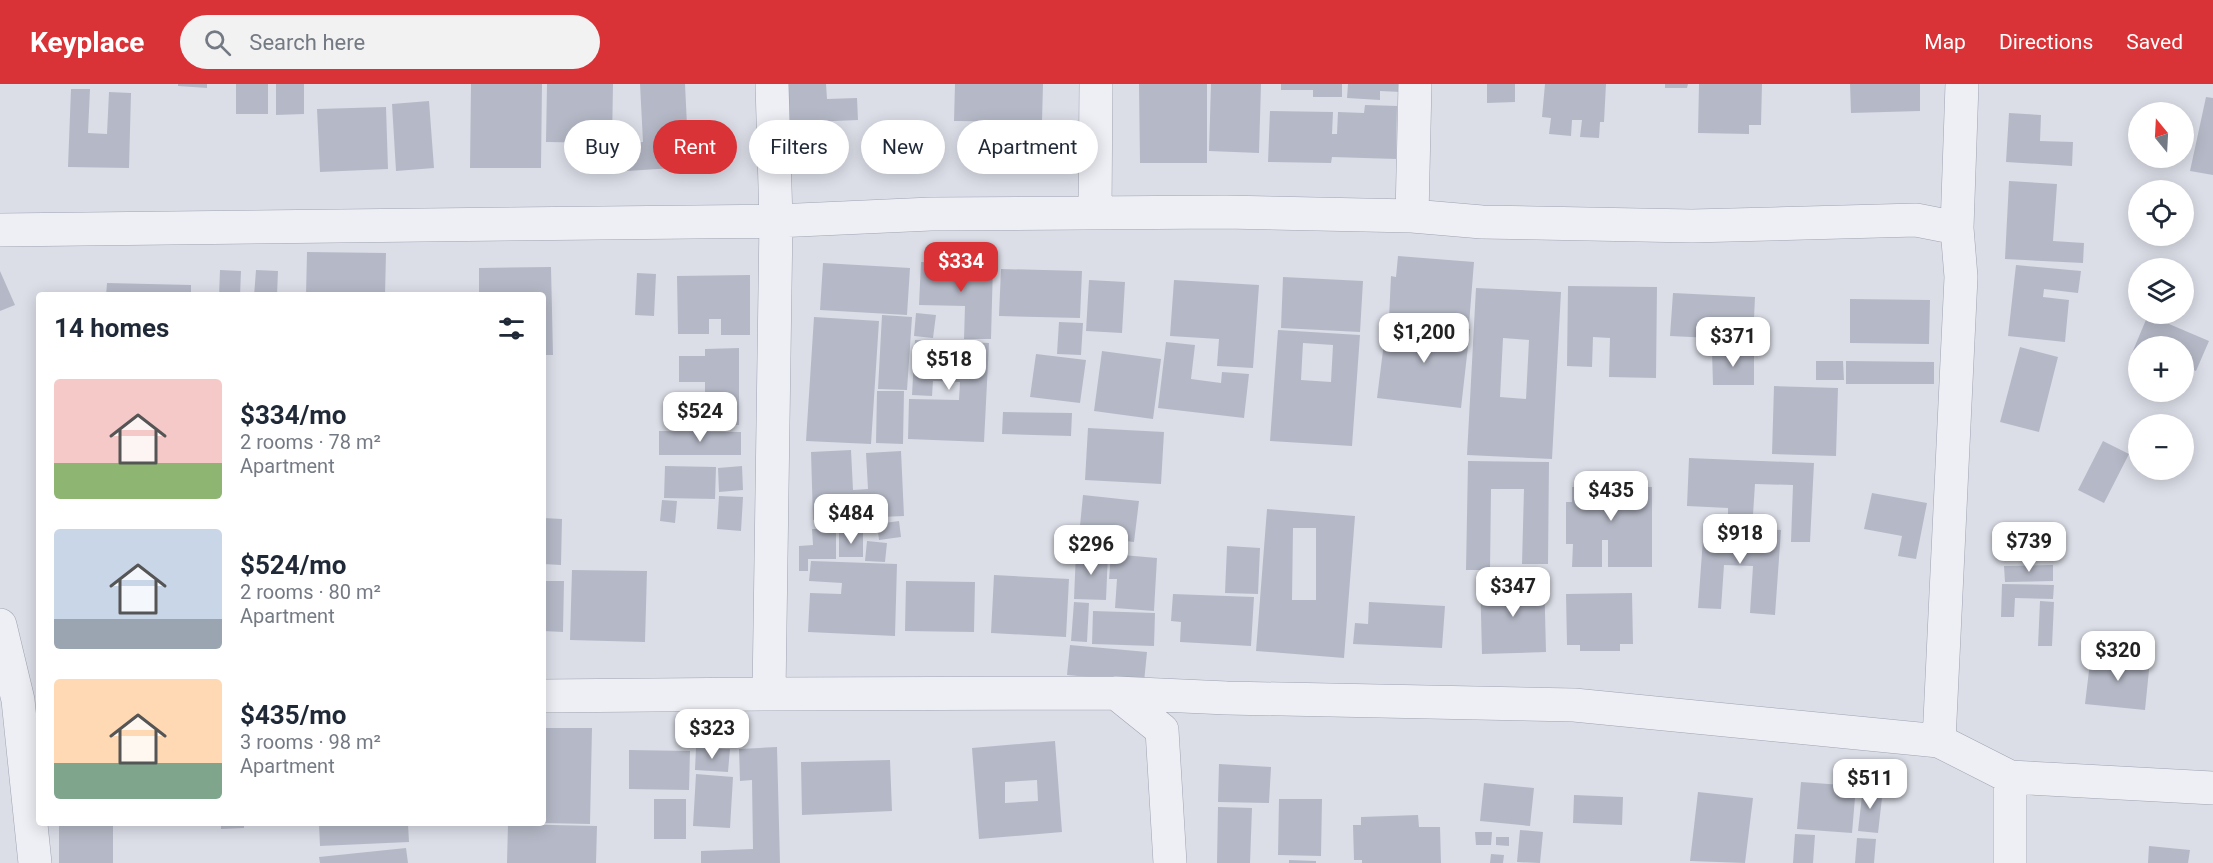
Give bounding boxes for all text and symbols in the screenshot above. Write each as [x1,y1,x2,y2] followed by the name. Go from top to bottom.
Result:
[180,15,600,69] search box
[30,26,144,59] text: Keyplace
[201,26,234,59] icon: search
[249,30,365,55] text: Search here
[1924,30,1966,54] text: Map
[1999,30,2093,54] text: Directions
[2126,30,2183,54] text: Saved
[2128,102,2194,168] north arrow
[2128,102,2194,480] map controls
[564,120,641,174] chip: Buy
[653,120,737,174] chip: Rent
[749,120,849,174] chip: Filters
[861,120,945,174] chip: New
[957,120,1098,174] chip: Apartment
[2128,180,2194,246] button: locate
[925,242,997,293] pin: $334
[938,249,984,273] text: $334
[2128,258,2194,324] button: layers
[495,312,528,345] icon: filters
[54,313,169,343] text: 14 homes
[1375,313,1473,364] pin: $1,200
[1697,317,1769,368] pin: $371
[1393,320,1455,344] text: $1,200
[1710,324,1756,348] text: $371
[2128,336,2194,402] button: +
[913,340,985,391] pin: $518
[926,347,972,371] text: $518
[664,392,736,443] pin: $524
[677,399,723,423] text: $524
[240,400,347,430] text: $334/mo
[102,403,174,475] icon: home
[2128,414,2194,480] button: −
[240,430,381,454] text: 2 rooms · 78 m²
[240,454,335,478] text: Apartment
[1575,471,1647,522] pin: $435
[1588,478,1634,502] text: $435
[815,494,887,545] pin: $484
[828,501,874,525] text: $484
[1704,514,1776,565] pin: $918
[1717,521,1763,545] text: $918
[1993,522,2065,573] pin: $739
[1055,525,1127,576] pin: $296
[2006,529,2052,553] text: $739
[1068,532,1114,556] text: $296
[240,550,347,580] text: $524/mo
[102,553,174,625] icon: home
[1477,567,1549,618] pin: $347
[1490,574,1536,598] text: $347
[240,580,381,604] text: 2 rooms · 80 m²
[240,604,335,628] text: Apartment
[2082,631,2154,682] pin: $320
[2095,638,2141,662] text: $320
[240,700,347,730] text: $435/mo
[102,703,174,775] icon: home
[676,709,748,760] pin: $323
[689,716,735,740] text: $323
[240,730,381,754] text: 3 rooms · 98 m²
[240,754,335,778] text: Apartment
[1834,759,1906,810] pin: $511
[1847,766,1893,790] text: $511

